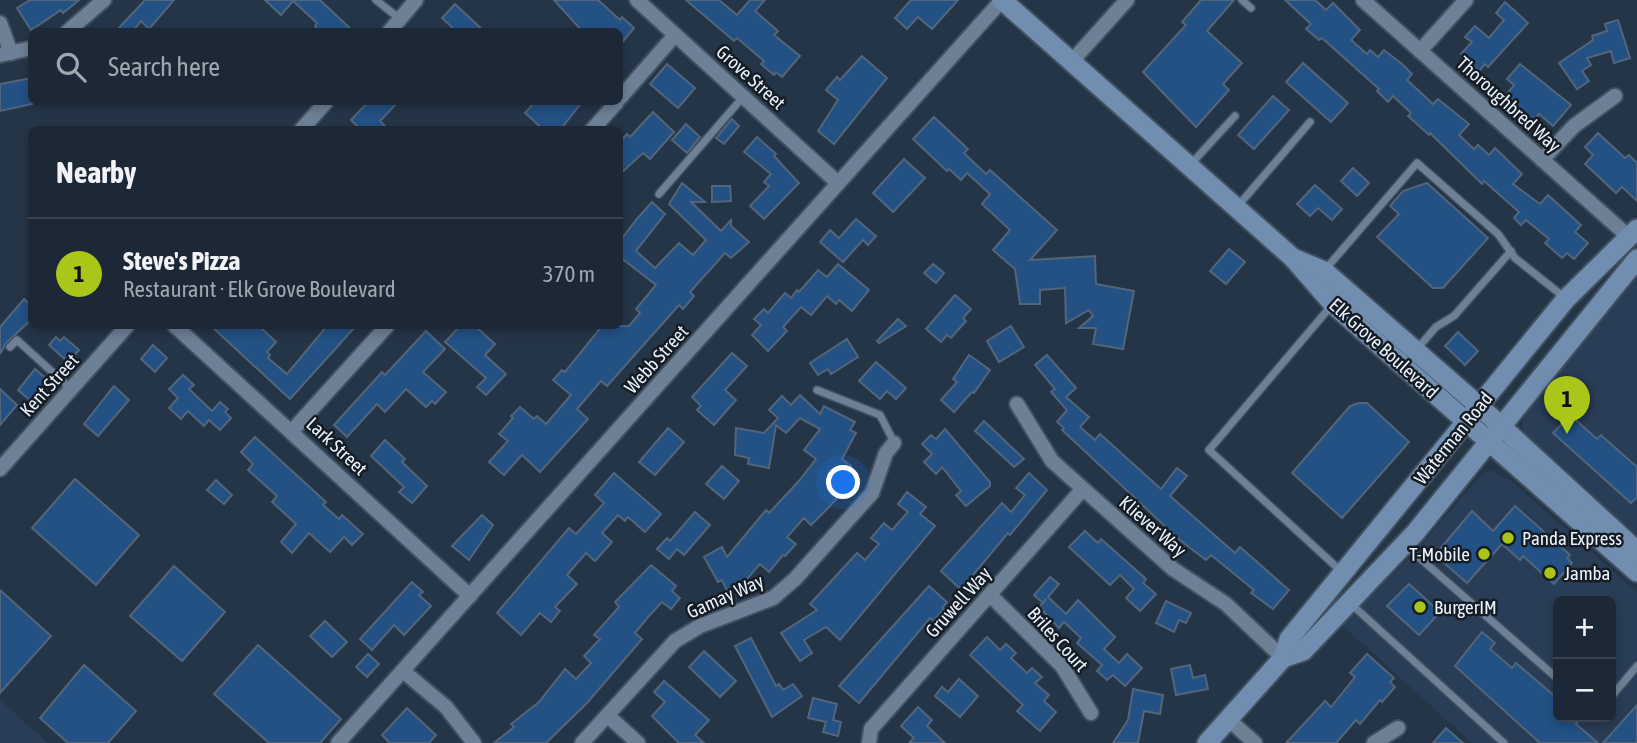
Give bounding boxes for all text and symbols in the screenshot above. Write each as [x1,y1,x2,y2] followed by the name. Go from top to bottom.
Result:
[28,28,623,105] search box
[712,40,790,114] street label: Grove Street
[52,48,90,86] icon: search
[108,52,220,82] text: Search here
[1453,52,1565,156] street label: Thoroughbred Way
[56,155,136,189] text: Nearby
[123,246,240,276] text: Steve's Pizza
[74,261,84,287] text: 1
[543,261,595,287] text: 370 m
[123,276,396,302] text: Restaurant · Elk Grove Boulevard
[1325,293,1443,403] street label: Elk Grove Boulevard
[620,320,692,398] street label: Webb Street
[15,349,83,421] street label: Kent Street
[1544,376,1590,434] pin: 1
[1409,387,1497,489] street label: Waterman Road
[302,413,372,479] street label: Lark Street
[826,465,860,499] your location
[1115,491,1191,561] street label: Kliever Way
[1522,527,1622,549] place label: Panda Express
[1500,530,1516,546] marker: Panda Express
[1409,543,1470,565] place label: T-Mobile
[1476,546,1492,562] marker: T-Mobile
[921,562,995,642] street label: Gruwell Way
[1564,562,1610,584] place label: Jamba
[1542,565,1558,581] marker: Jamba
[683,569,767,623] street label: Gamay Way
[1434,596,1497,618] place label: BurgerIM
[1553,596,1616,722] map controls
[1553,596,1616,659] button: +
[1412,599,1428,615] marker: BurgerIM
[1023,602,1093,676] street label: Briles Court
[1553,659,1616,722] button: −

